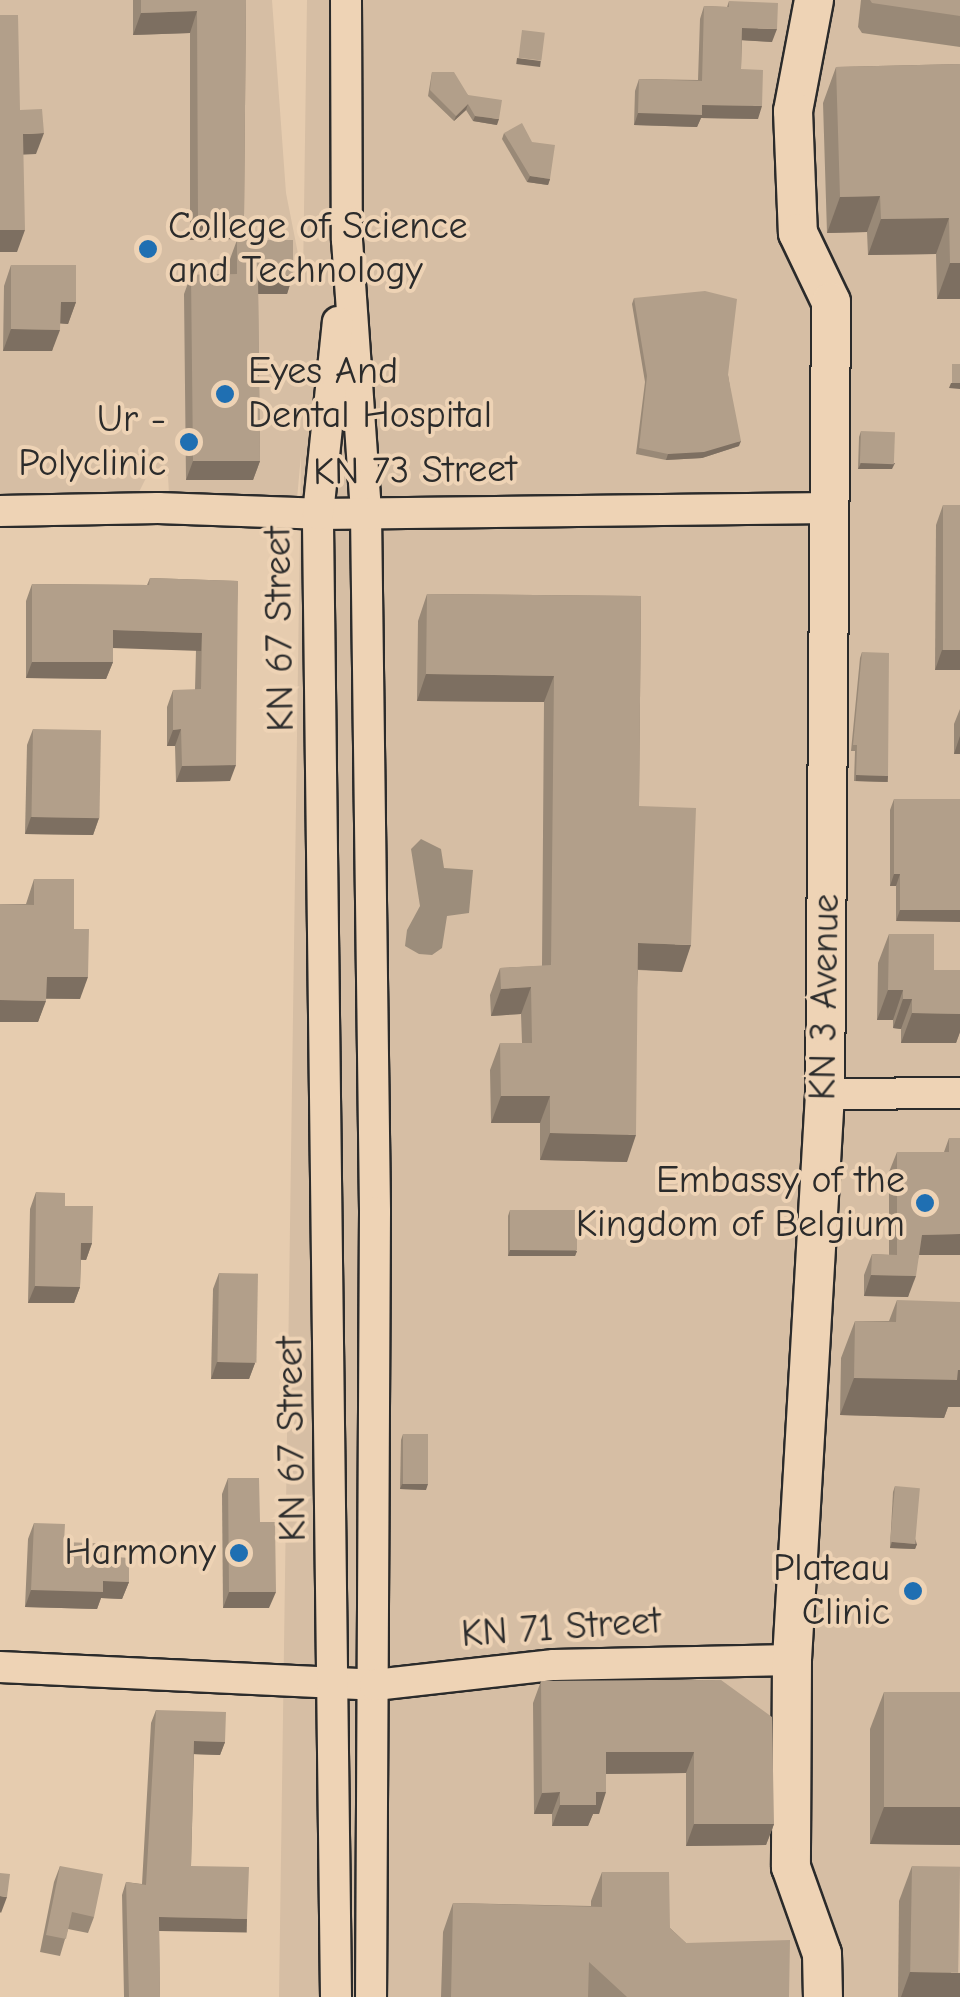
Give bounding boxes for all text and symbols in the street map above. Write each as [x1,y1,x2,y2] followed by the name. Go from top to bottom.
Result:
[168,204,468,294] place label: College of Science and Technology
[137,238,159,260] marker: College of Science and Technology
[248,349,492,438] place label: Eyes And Dental Hospital
[212,381,238,407] marker: Eyes And Dental Hospital
[18,397,166,486] place label: Ur - Polyclinic
[176,429,202,455] marker: Ur - Polyclinic
[313,446,517,496] street label: KN 73 Street
[255,526,305,732] street label: KN 67 Street
[800,893,850,1101] street label: KN 3 Avenue
[576,1158,905,1248] place label: Embassy of the Kingdom of Belgium
[914,1192,936,1214] marker: Embassy of the Kingdom of Belgium
[267,1336,317,1542] street label: KN 67 Street
[64,1530,216,1576] place label: Harmony
[226,1540,252,1566] marker: Harmony
[773,1546,890,1636] place label: Plateau Clinic
[900,1578,926,1604] marker: Plateau Clinic
[460,1598,662,1658] street label: KN 71 Street

